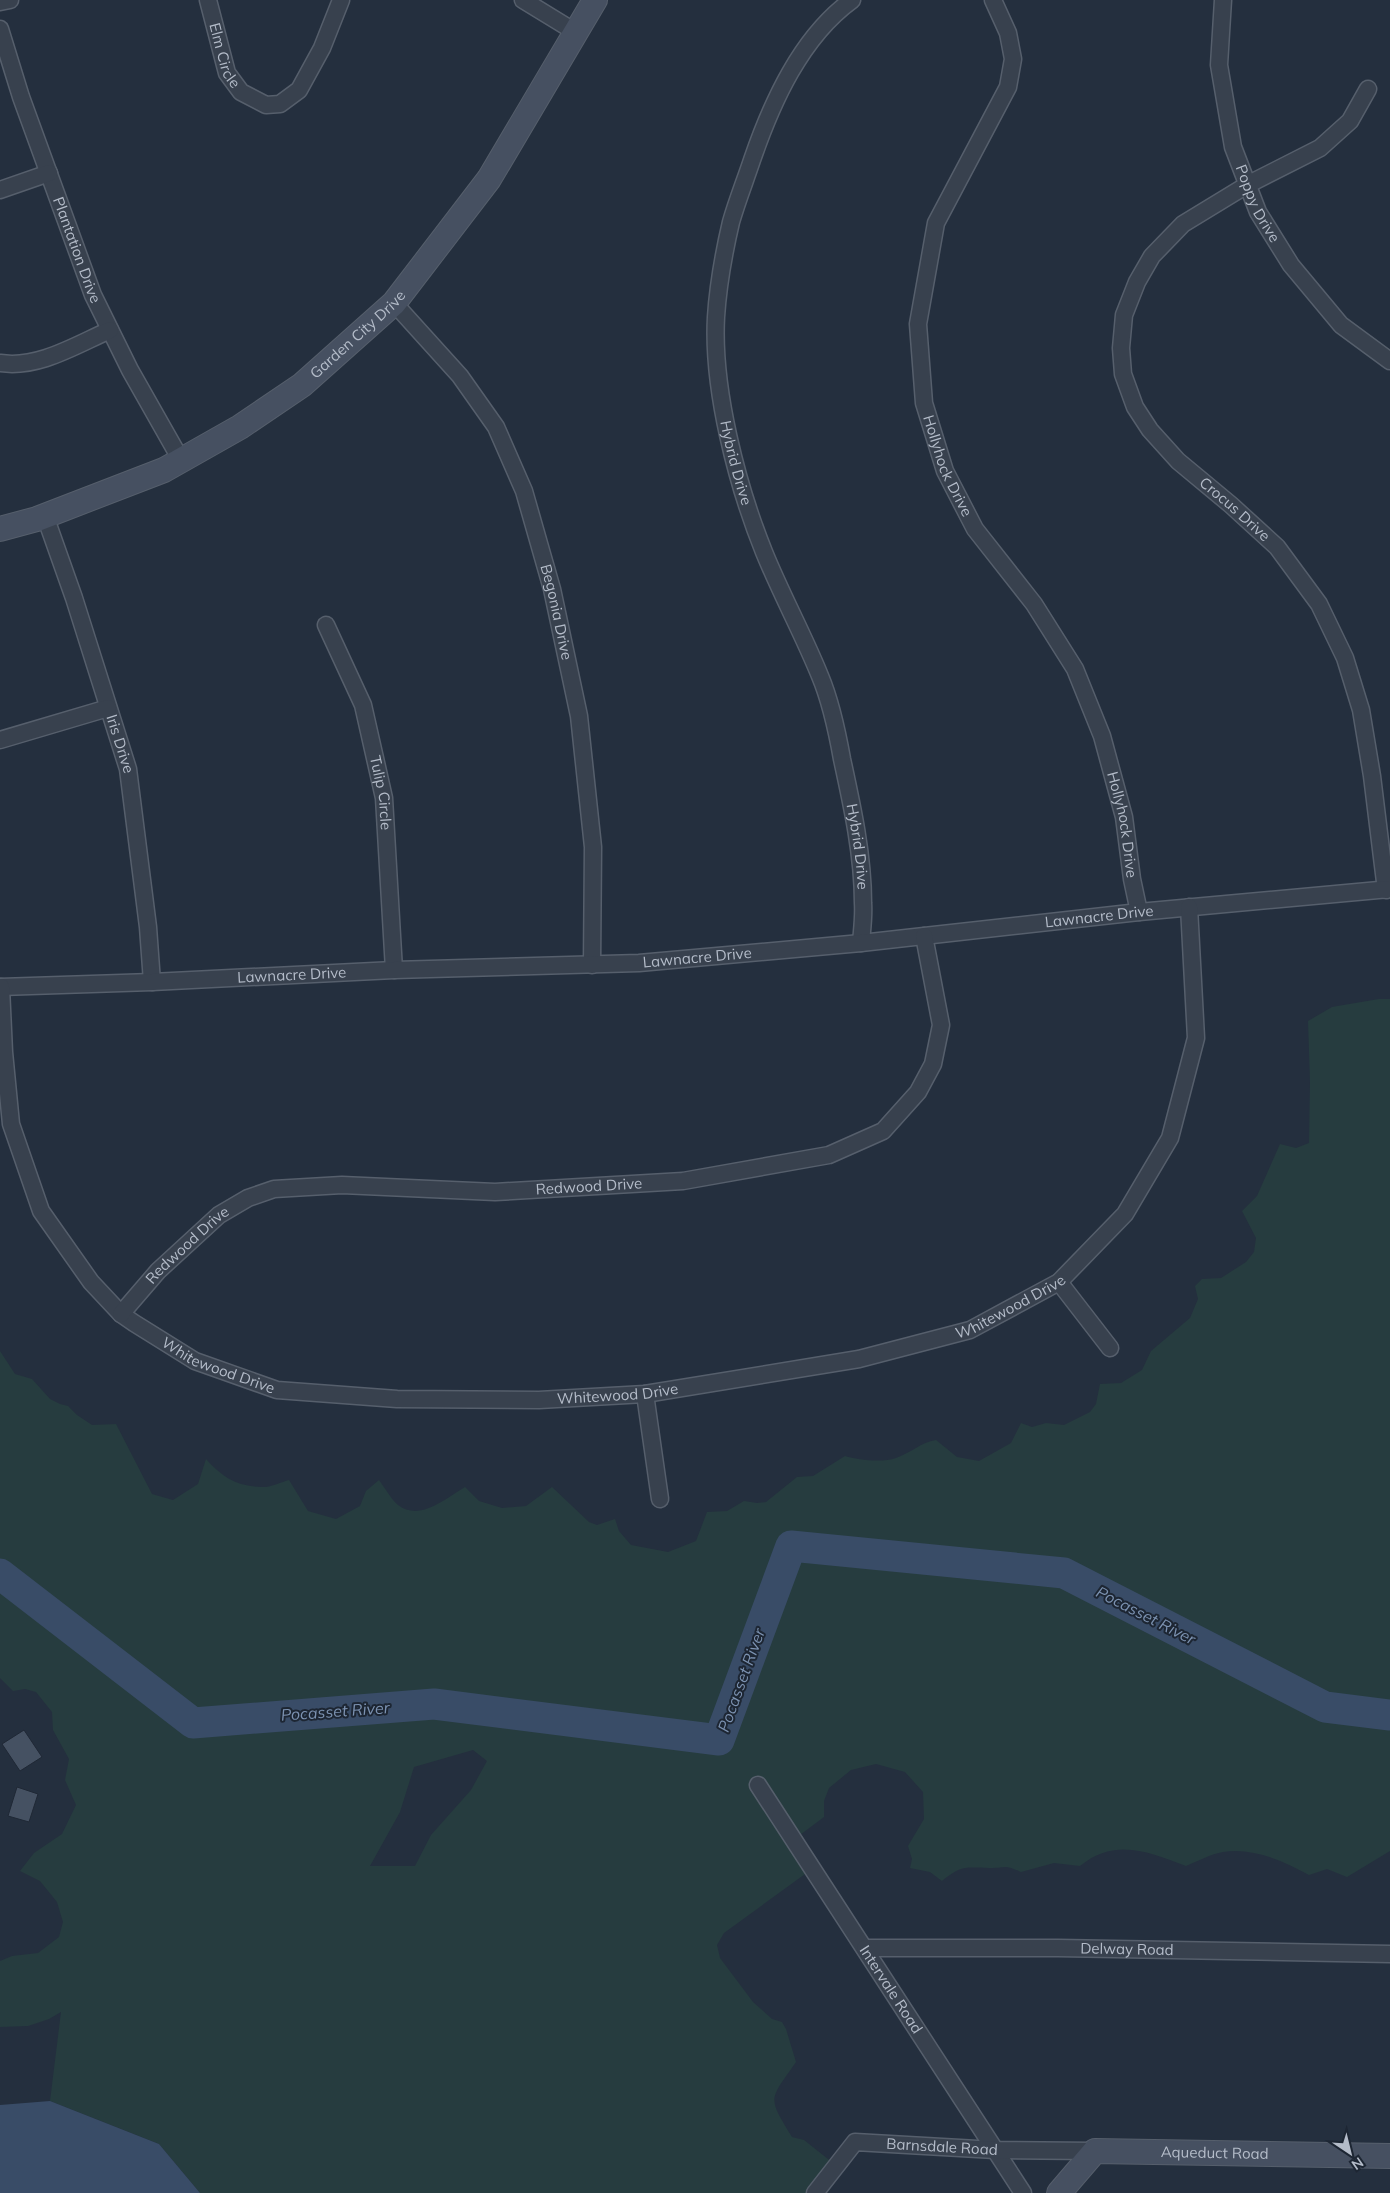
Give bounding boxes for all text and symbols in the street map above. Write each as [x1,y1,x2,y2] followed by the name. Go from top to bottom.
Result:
[205,21,245,92] street label: Elm Circle
[1232,162,1285,246] street label: Poppy Drive
[49,194,106,306] street label: Plantation Drive
[306,286,409,382] street label: Garden City Drive
[919,413,977,519] street label: Hollyhock Drive
[716,419,756,507] street label: Hybrid Drive
[1196,473,1274,545] street label: Crocus Drive
[536,562,577,661] street label: Begonia Drive
[102,712,139,776] street label: Iris Drive
[366,754,396,831] street label: Tulip Circle
[1103,769,1142,879] street label: Hollyhock Drive
[843,802,873,890] street label: Hybrid Drive
[1044,901,1154,931] street label: Lawnacre Drive
[642,943,752,972] street label: Lawnacre Drive
[237,962,347,987] street label: Lawnacre Drive
[535,1173,643,1199] street label: Redwood Drive
[141,1201,232,1288] street label: Redwood Drive
[953,1271,1070,1342] street label: Whitewood Drive
[158,1333,278,1397] street label: Whitewood Drive
[556,1379,680,1408] street label: Whitewood Drive
[1093,1581,1200,1649] water label: Pocasset River
[713,1624,769,1735] water label: Pocasset River
[280,1697,391,1725] water label: Pocasset River
[1080,1938,1174,1959] street label: Delway Road
[856,1942,927,2037] street label: Intervale Road
[1325,2128,1375,2178] north arrow
[886,2134,998,2159] street label: Barnsdale Road
[1161,2142,1269,2163] street label: Aqueduct Road
[1348,2153,1367,2174] text: N

